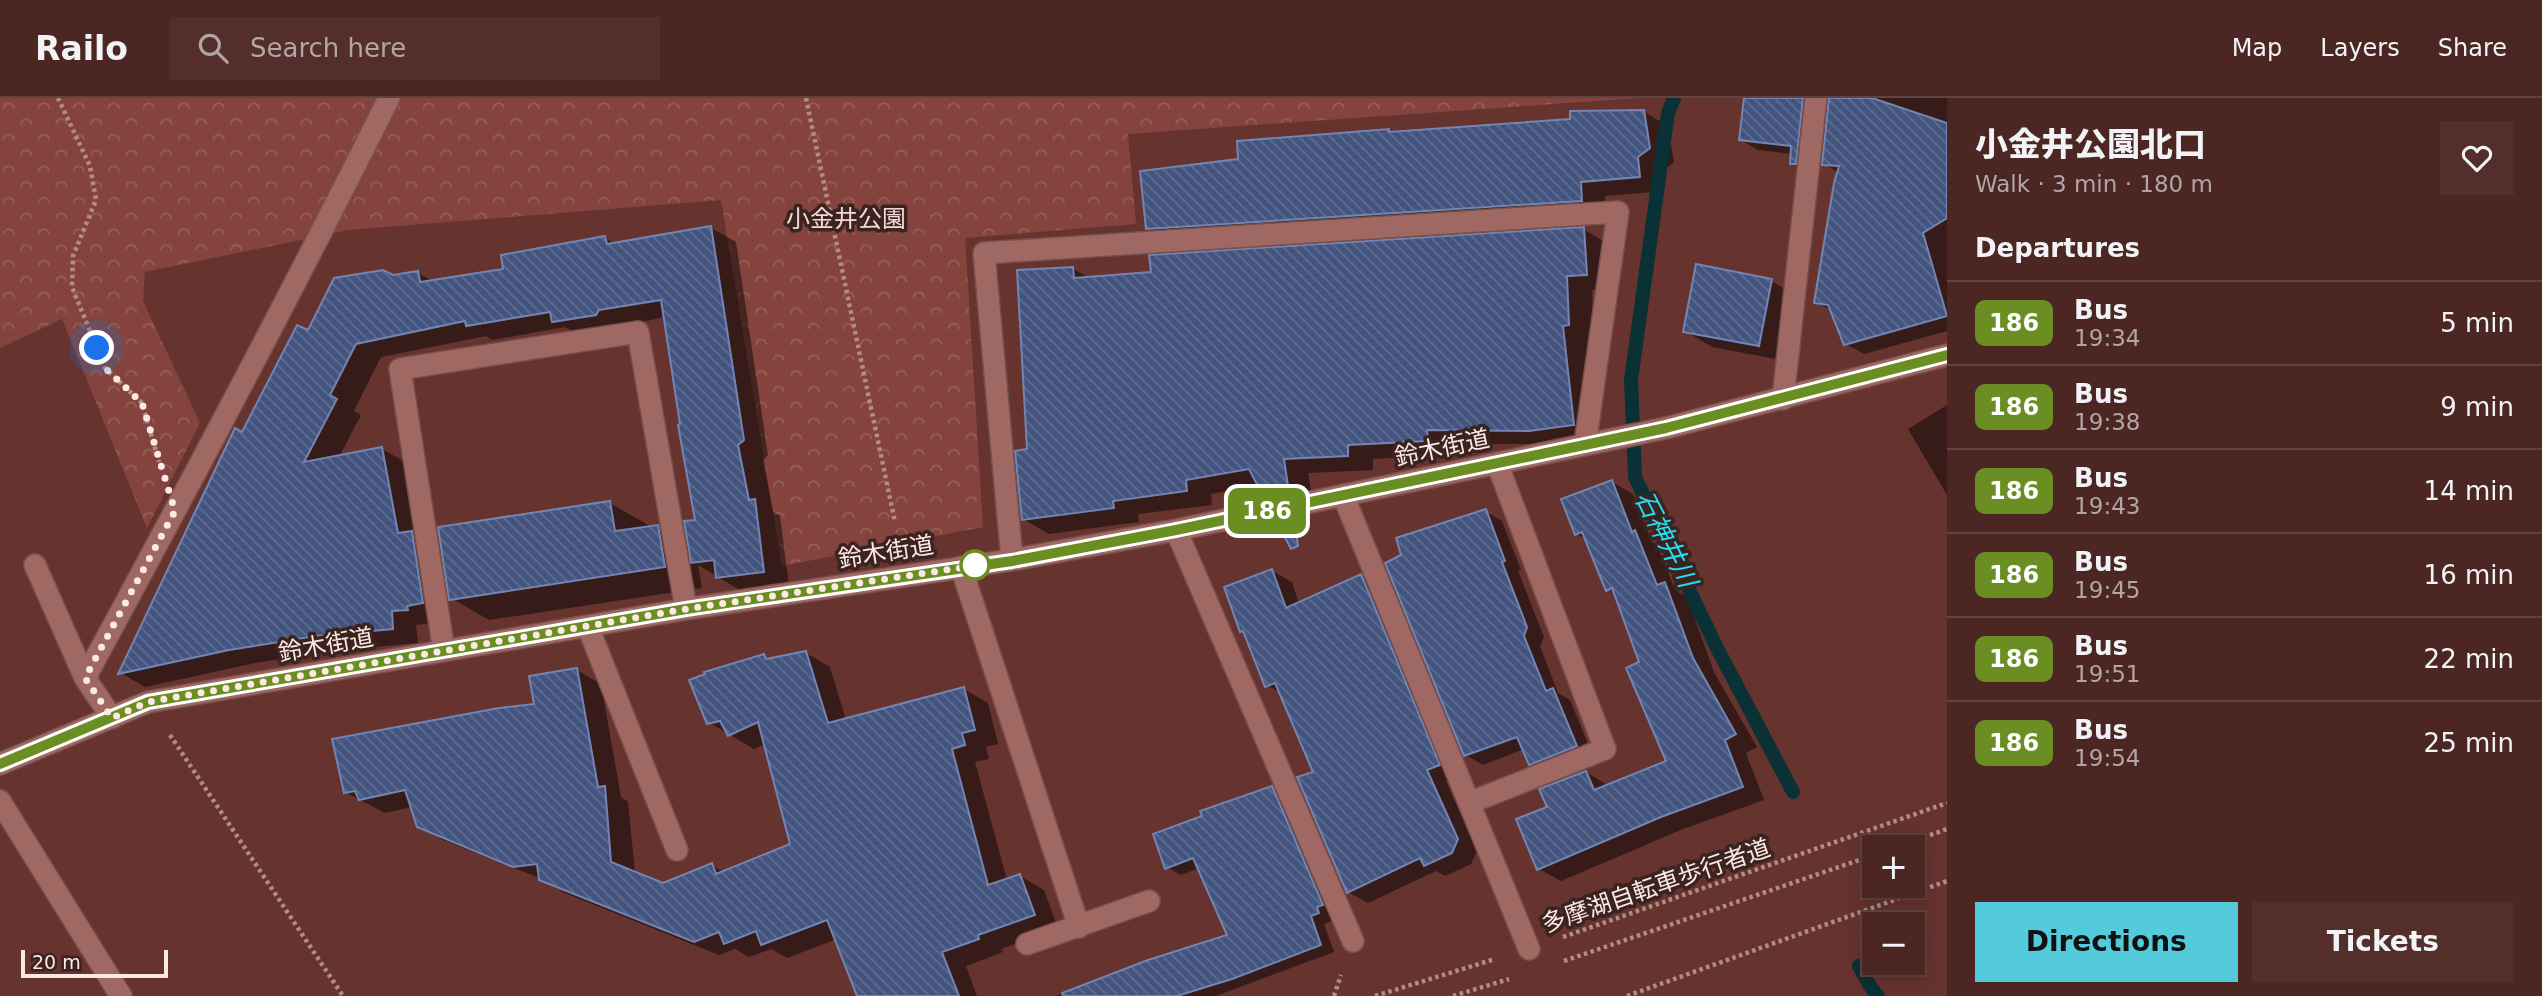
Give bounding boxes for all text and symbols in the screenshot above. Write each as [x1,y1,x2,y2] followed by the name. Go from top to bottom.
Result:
[170,17,660,80] search box
[35,29,128,68] text: Railo
[194,29,232,67] icon: search
[250,33,406,63] text: Search here
[2232,34,2282,62] text: Map
[2320,34,2400,62] text: Layers
[2438,34,2507,62] text: Share
[2440,121,2514,195] button: heart
[1975,125,2206,164] text: 小金井公園北口
[1975,171,2213,197] text: Walk · 3 min · 180 m
[786,205,906,233] park label: 小金井公園
[1975,233,2140,263] text: Departures
[2074,295,2128,325] text: Bus
[2440,308,2514,338] text: 5 min
[1989,309,2039,337] text: 186
[2074,325,2140,351] text: 19:34
[79,330,114,365] your location
[2074,379,2128,409] text: Bus
[2440,392,2514,422] text: 9 min
[1989,393,2039,421] text: 186
[2074,409,2140,435] text: 19:38
[1392,424,1492,472] street label: 鈴木街道
[2074,463,2128,493] text: Bus
[2424,476,2514,506] text: 14 min
[1989,477,2039,505] text: 186
[1629,486,1704,595] water label: 石神井川
[1227,488,1307,534] line badge: 186
[2074,493,2140,519] text: 19:43
[1242,497,1292,525] text: 186
[836,531,936,573] street label: 鈴木街道
[2074,547,2128,577] text: Bus
[960,550,990,580] unlabelled marker
[2424,560,2514,590] text: 16 min
[1989,561,2039,589] text: 186
[2074,577,2140,603] text: 19:45
[276,623,376,667] street label: 鈴木街道
[2074,631,2128,661] text: Bus
[2424,644,2514,674] text: 22 min
[1989,645,2039,673] text: 186
[2074,661,2140,687] text: 19:51
[2074,715,2128,745] text: Bus
[2424,728,2514,758] text: 25 min
[1989,729,2039,757] text: 186
[2074,745,2140,771] text: 19:54
[1538,834,1774,938] street label: 多摩湖自転車歩行者道
[1862,835,1925,975] map controls
[1862,835,1925,898] button: +
[1975,902,2238,982] button: Directions
[2252,902,2514,982] button: Tickets
[1862,912,1925,975] button: −
[21,947,168,979] scale bar
[32,951,81,973] text: 20 m

